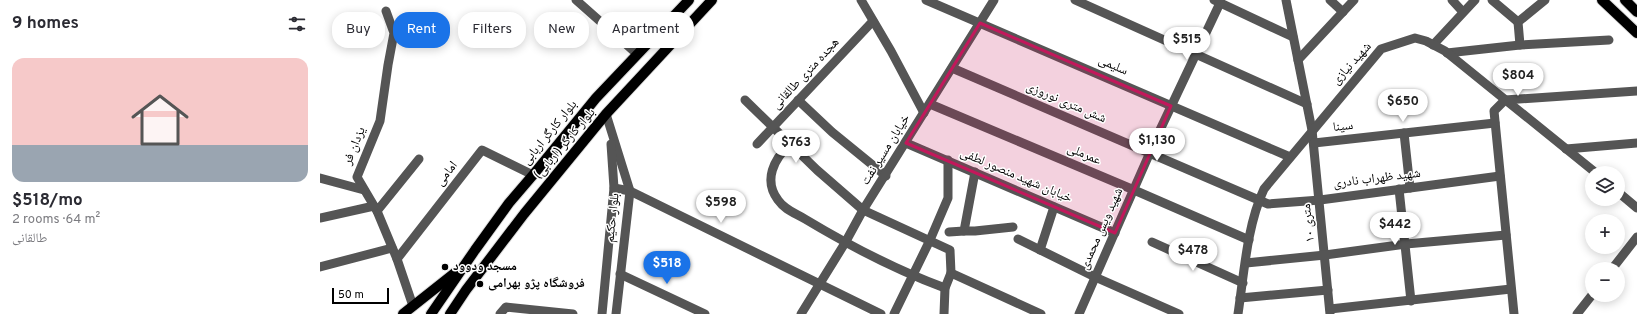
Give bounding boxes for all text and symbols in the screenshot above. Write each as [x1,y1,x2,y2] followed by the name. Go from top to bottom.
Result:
[332,12,385,48] chip: Buy
[393,12,450,48] chip: Rent
[458,12,526,48] chip: Filters
[534,12,589,48] chip: New
[597,12,694,48] chip: Apartment
[12,13,79,35] text: 9 homes
[286,13,308,35] icon: filters
[1163,27,1211,61] pin: $515
[1173,32,1201,48] text: $515
[769,35,843,113] street label: هجده متری طالقانی
[1329,39,1375,89] street label: شهید نیازی
[1096,52,1130,80] street label: سلیمی
[1494,63,1542,97] pin: $804
[1502,68,1534,84] text: $804
[1023,79,1109,127] street label: شش متری نوروزی
[124,84,196,156] icon: home
[1379,89,1427,123] pin: $650
[1387,94,1419,110] text: $650
[519,97,581,169] street label: بلوار کارگر اربابی
[531,105,599,183] street label: بلوار کارگر (اربابی)
[858,112,914,188] street label: خیابان مسیر نفت
[1332,118,1354,136] street label: سینا
[340,125,370,168] street label: یزدان فر
[1124,128,1190,162] pin: $1,130
[772,130,820,164] pin: $763
[1138,133,1176,149] text: $1,130
[781,135,811,151] text: $763
[1065,141,1104,169] street label: عمرملی
[958,145,1074,207] street label: خیابان شهید منصور لطفی
[432,158,462,190] street label: امامی
[1333,166,1421,192] street label: شهید ظهراب نادری
[1585,166,1625,302] map controls
[1585,166,1625,206] button: layers
[1077,185,1127,273] street label: شهید ویس محمدی
[12,190,83,212] text: $518/mo
[697,190,745,224] pin: $598
[602,192,624,244] street label: بلوار حکیم
[705,195,737,211] text: $598
[1299,203,1319,243] street label: ۱۰ متری
[12,212,100,228] text: 2 rooms · 64 m²
[1371,212,1419,246] pin: $442
[1585,214,1625,254] button: +
[1379,217,1411,233] text: $442
[12,231,47,247] text: طالقانی
[1169,238,1217,272] pin: $478
[1178,243,1208,259] text: $478
[643,251,691,285] pin: $518
[652,256,682,272] text: $518
[453,259,517,275] place label: مسجد ودوود
[440,262,450,272] marker: مسجد ودوود
[1585,262,1625,302] button: −
[488,276,585,292] place label: فروشگاه پژو بهرامی
[475,279,485,289] marker: فروشگاه پژو بهرامی
[332,286,389,305] scale bar
[338,288,364,302] text: 50 m

